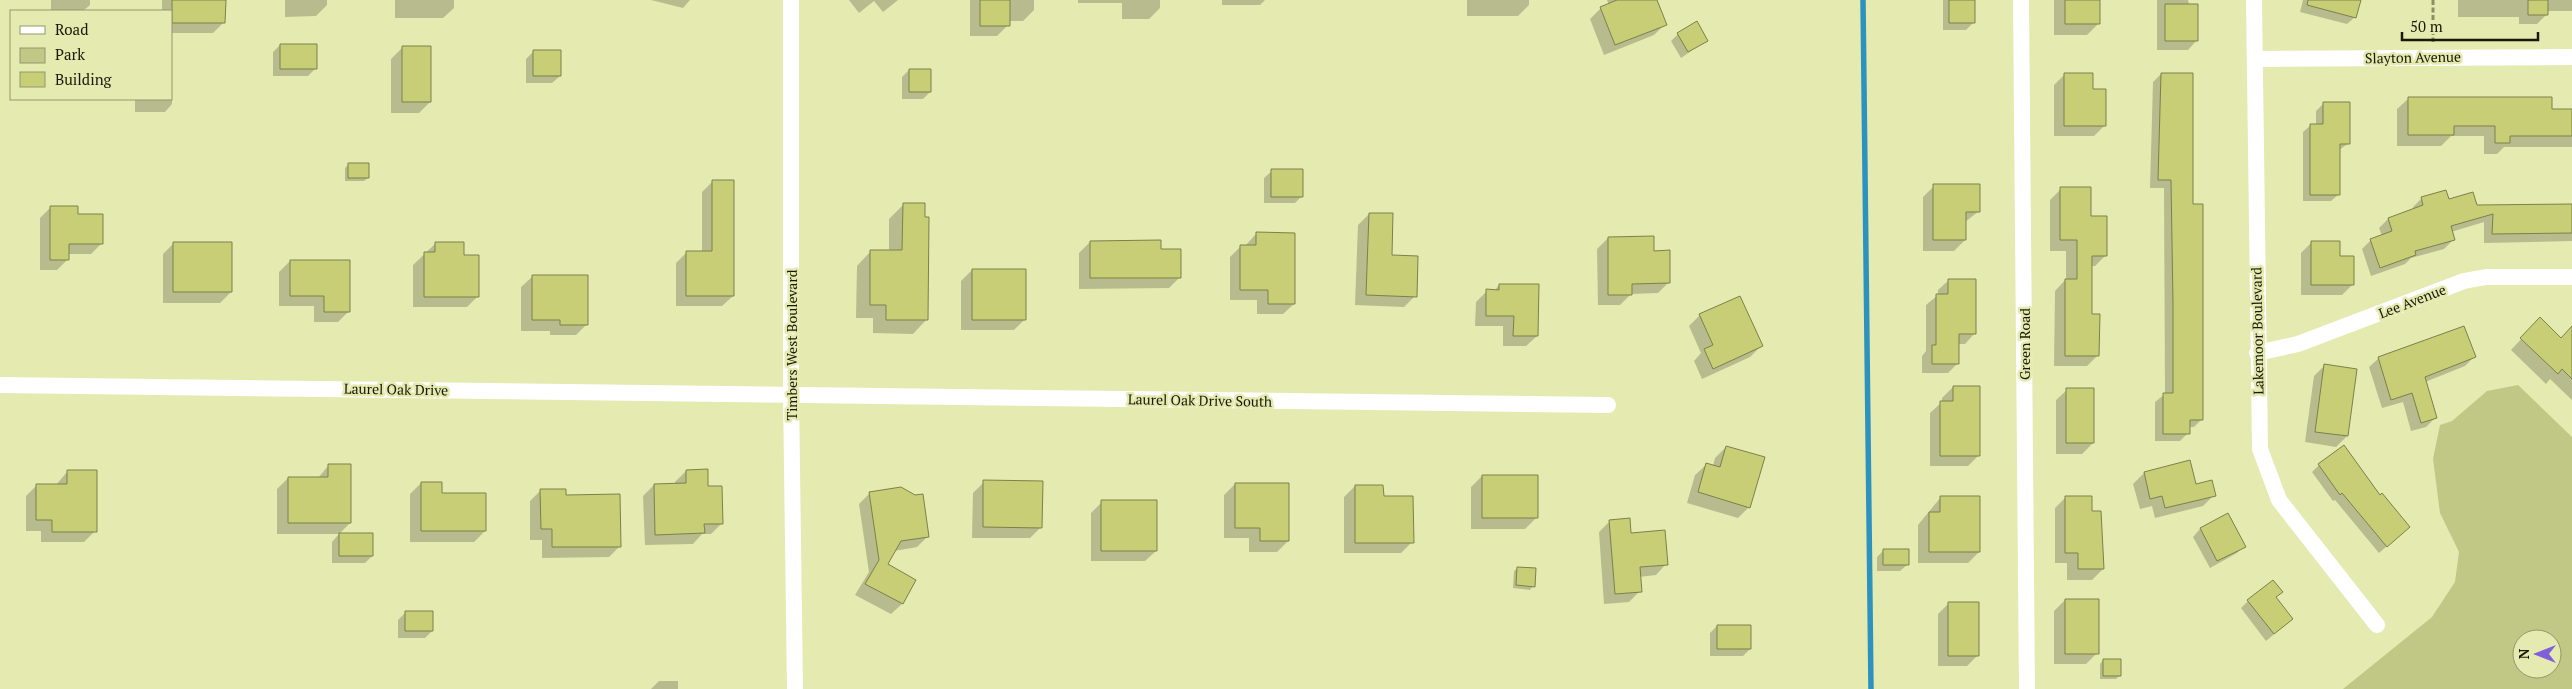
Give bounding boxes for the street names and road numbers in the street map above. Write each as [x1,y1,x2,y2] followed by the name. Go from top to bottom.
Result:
[2365,47,2461,67] street label: Slayton Avenue
[2246,267,2268,395] street label: Lakemoor Boulevard
[782,269,801,421] street label: Timbers West Boulevard
[2376,279,2448,323] street label: Lee Avenue
[2015,308,2034,380] street label: Green Road
[344,379,448,399] street label: Laurel Oak Drive
[1128,389,1272,411] street label: Laurel Oak Drive South

